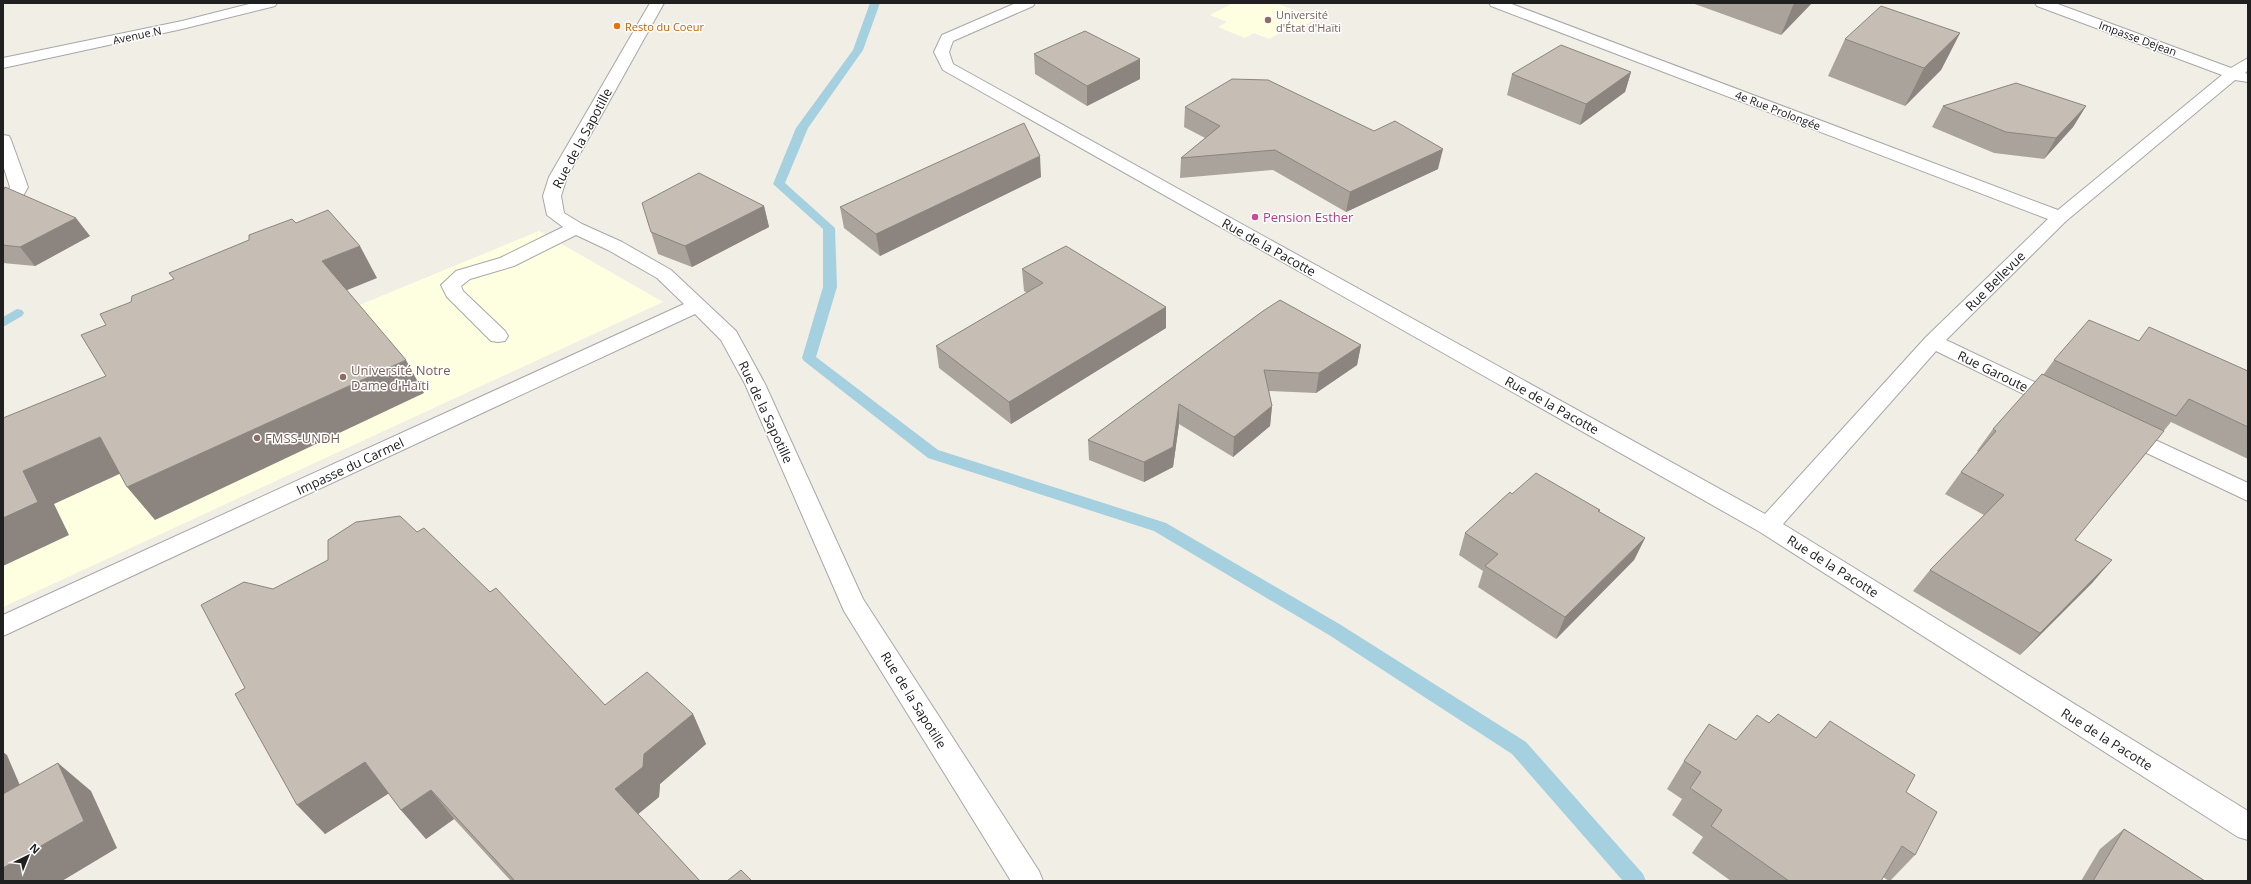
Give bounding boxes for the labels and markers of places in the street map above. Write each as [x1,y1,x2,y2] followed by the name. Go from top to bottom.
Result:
[1276,7,1341,35] place label: Université d'État d'Haïti
[1263,15,1273,25] marker: Université d'État d'Haïti
[625,19,704,34] place label: Resto du Coeur
[612,21,622,31] marker: Resto du Coeur
[1263,208,1354,226] place label: Pension Esther
[1250,212,1260,222] marker: Pension Esther
[351,361,450,394] place label: Université Notre Dame d'Haïti
[338,372,348,382] marker: Université Notre Dame d'Haïti
[265,429,340,447] place label: FMSS-UNDH
[252,433,262,443] marker: FMSS-UNDH

